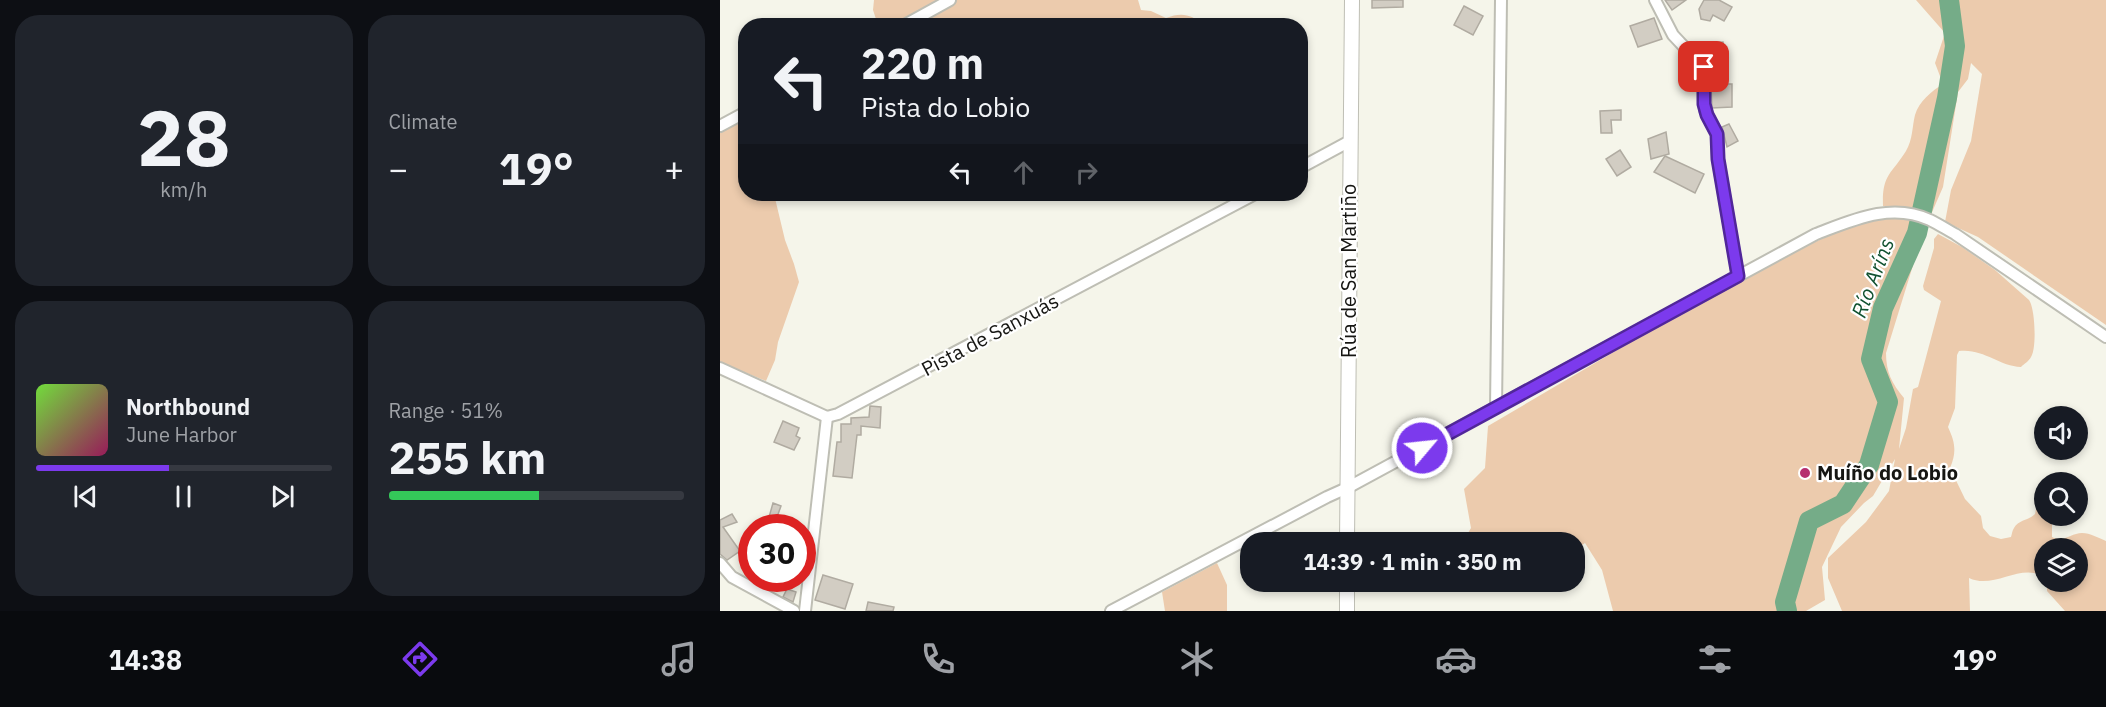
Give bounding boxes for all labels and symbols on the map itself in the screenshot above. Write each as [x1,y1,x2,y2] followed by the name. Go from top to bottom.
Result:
[1678,41,1729,92] pin
[1335,184,1362,358] street label: Rúa de San Martiño
[1844,234,1900,321] water label: Río Aríns
[916,287,1063,382] street label: Pista de Sanxuás
[1390,416,1454,480] position arrow
[1817,459,1958,486] place label: Muíño do Lobio
[1798,466,1812,480] marker: Muíño do Lobio
[738,514,816,592] speed limit sign: 30

